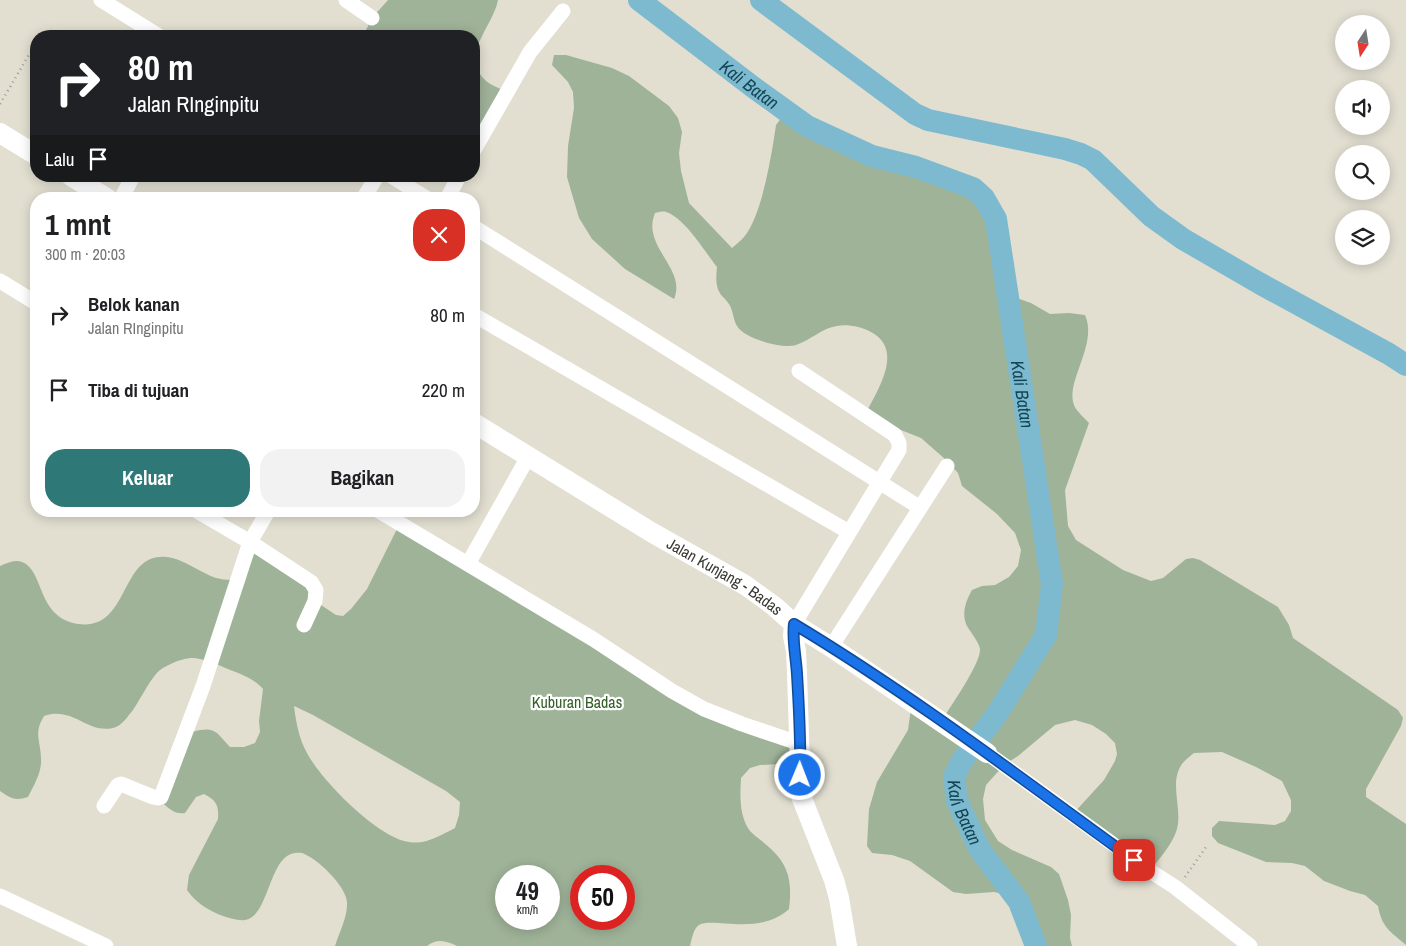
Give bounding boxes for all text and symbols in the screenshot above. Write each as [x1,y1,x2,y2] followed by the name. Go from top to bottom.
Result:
[1335,15,1390,70] north arrow
[1335,15,1390,265] map controls
[128,44,193,91] text: 80 m
[45,50,110,115] icon: right
[715,54,784,115] water label: Kali Batan
[1335,80,1390,135] button: sound
[128,89,259,119] text: Jalan RInginpitu
[84,145,112,173] icon: arrive
[1335,145,1390,200] button: search
[45,146,74,172] text: Lalu
[45,204,111,244] text: 1 mnt
[413,209,465,261] button: close
[1335,210,1390,265] button: layers
[45,243,125,265] text: 300 m · 20:03
[88,291,180,317] text: Belok kanan
[45,301,73,329] icon: right
[430,302,465,328] text: 80 m
[88,317,184,339] text: Jalan RInginpitu
[1005,359,1040,430] water label: Kali Batan
[45,376,73,404] icon: arrive
[88,377,189,403] text: Tiba di tujuan
[422,377,465,403] text: 220 m
[45,449,250,507] button: Keluar
[260,449,465,507] button: Bagikan
[663,532,788,620] street label: Jalan Kunjang - Badas
[532,691,622,713] park label: Kuburan Badas
[773,748,825,800] position arrow
[942,778,988,849] water label: Kali Batan
[1113,839,1155,881] pin
[1120,846,1148,874] icon: arrive
[570,865,635,930] speed limit sign: 50
[516,874,539,908] text: 49
[517,902,538,918] text: km/h

